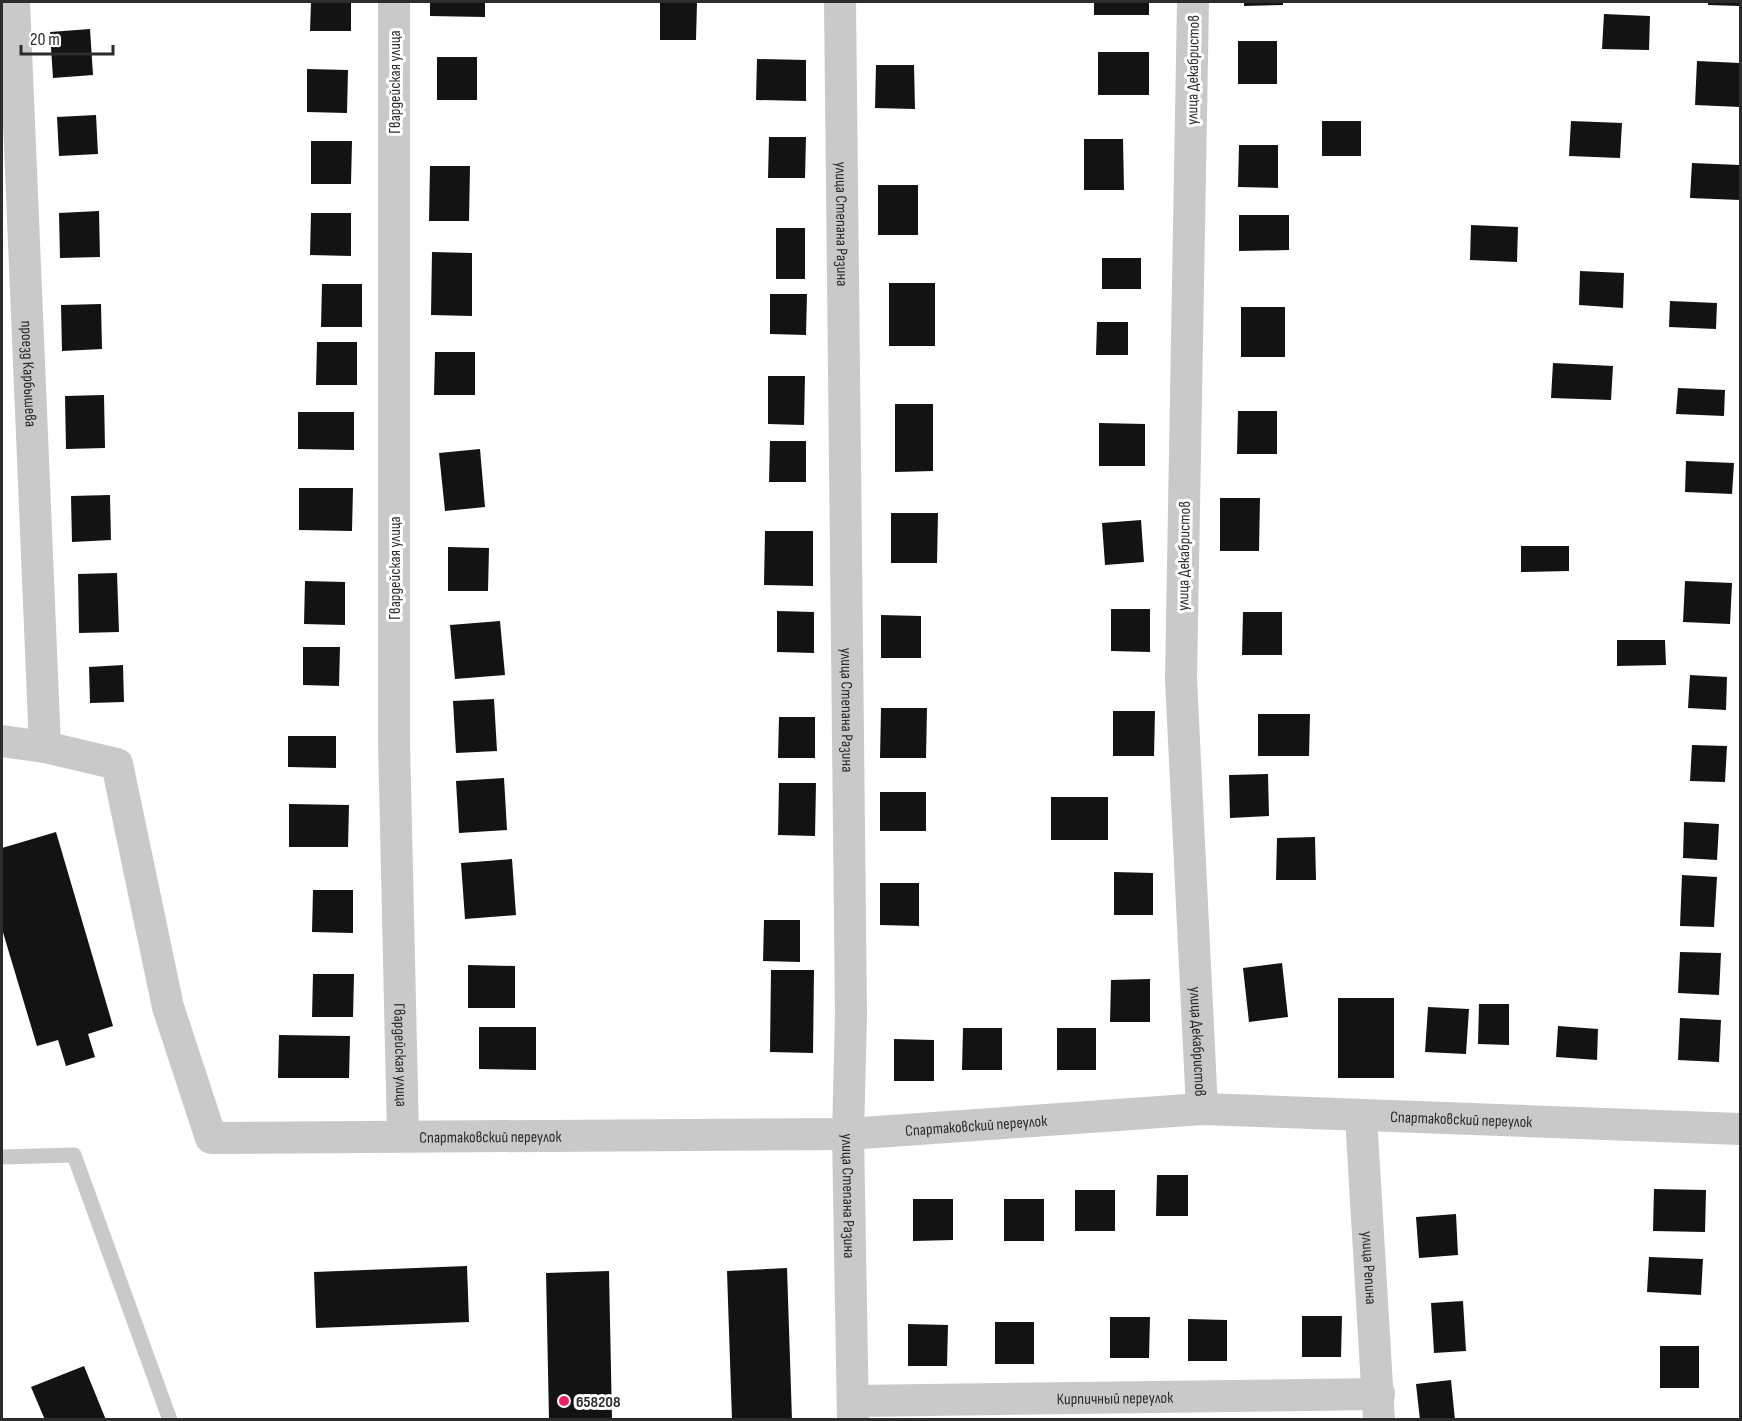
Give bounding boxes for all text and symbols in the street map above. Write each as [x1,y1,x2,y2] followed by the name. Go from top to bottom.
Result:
[1183,15,1204,125] street label: улица Декабристов
[21,18,112,56] scale bar
[30,29,60,50] text: 20 m
[386,30,405,134] street label: Гвардейская улица
[831,162,851,286] street label: улица Степана Разина
[16,320,40,427] street label: проезд Карбышева
[1174,501,1195,611] street label: улица Декабристов
[386,516,405,620] street label: Гвардейская улица
[836,647,856,772] street label: улица Степана Разина
[1185,986,1209,1097] street label: улица Декабристов
[389,1003,410,1107] street label: Гвардейская улица
[1390,1108,1534,1132] street label: Спартаковский переулок
[905,1112,1049,1141] street label: Спартаковский переулок
[419,1128,563,1148] street label: Спартаковский переулок
[837,1133,858,1258] street label: улица Степана Разина
[1357,1231,1380,1305] street label: улица Репина
[1057,1389,1174,1409] street label: Кирпичный переулок
[576,1393,621,1412] place label: 658208
[557,1394,571,1408] marker: 658208

